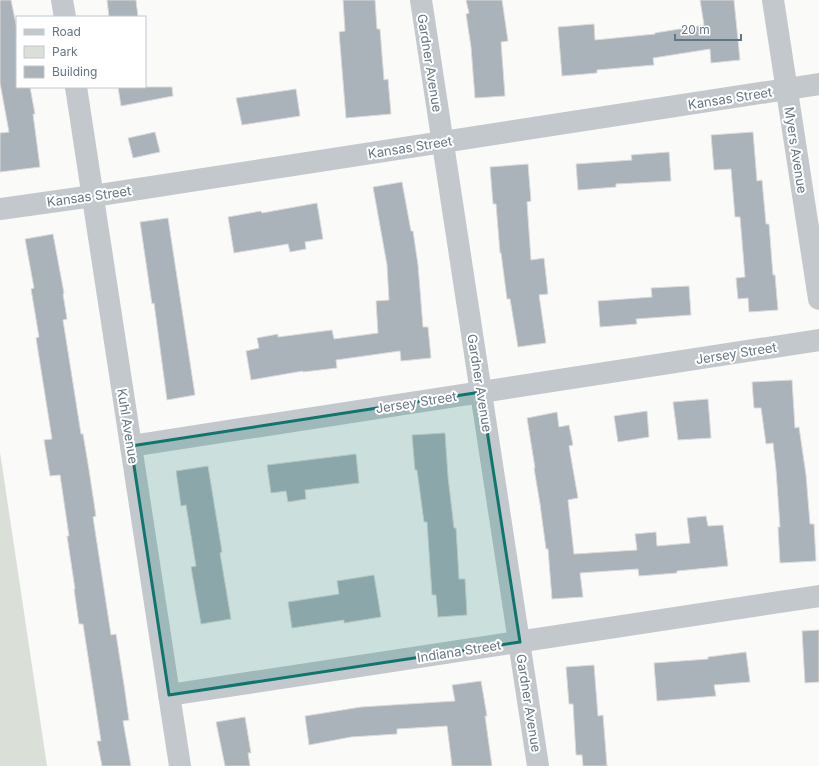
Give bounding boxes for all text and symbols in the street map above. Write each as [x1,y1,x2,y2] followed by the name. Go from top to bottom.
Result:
[414,13,446,113] street label: Gardner Avenue
[16,16,146,88] legend
[675,16,741,42] scale bar
[681,22,710,37] text: 20 m
[52,24,81,39] text: Road
[52,44,78,59] text: Park
[52,64,97,79] text: Building
[687,83,773,113] street label: Kansas Street
[781,106,811,194] street label: Myers Avenue
[367,132,453,162] street label: Kansas Street
[46,182,132,210] street label: Kansas Street
[464,333,496,433] street label: Gardner Avenue
[694,339,778,367] street label: Jersey Street
[114,387,142,465] street label: Kuhl Avenue
[374,388,458,416] street label: Jersey Street
[416,636,502,666] street label: Indiana Street
[513,653,545,753] street label: Gardner Avenue

